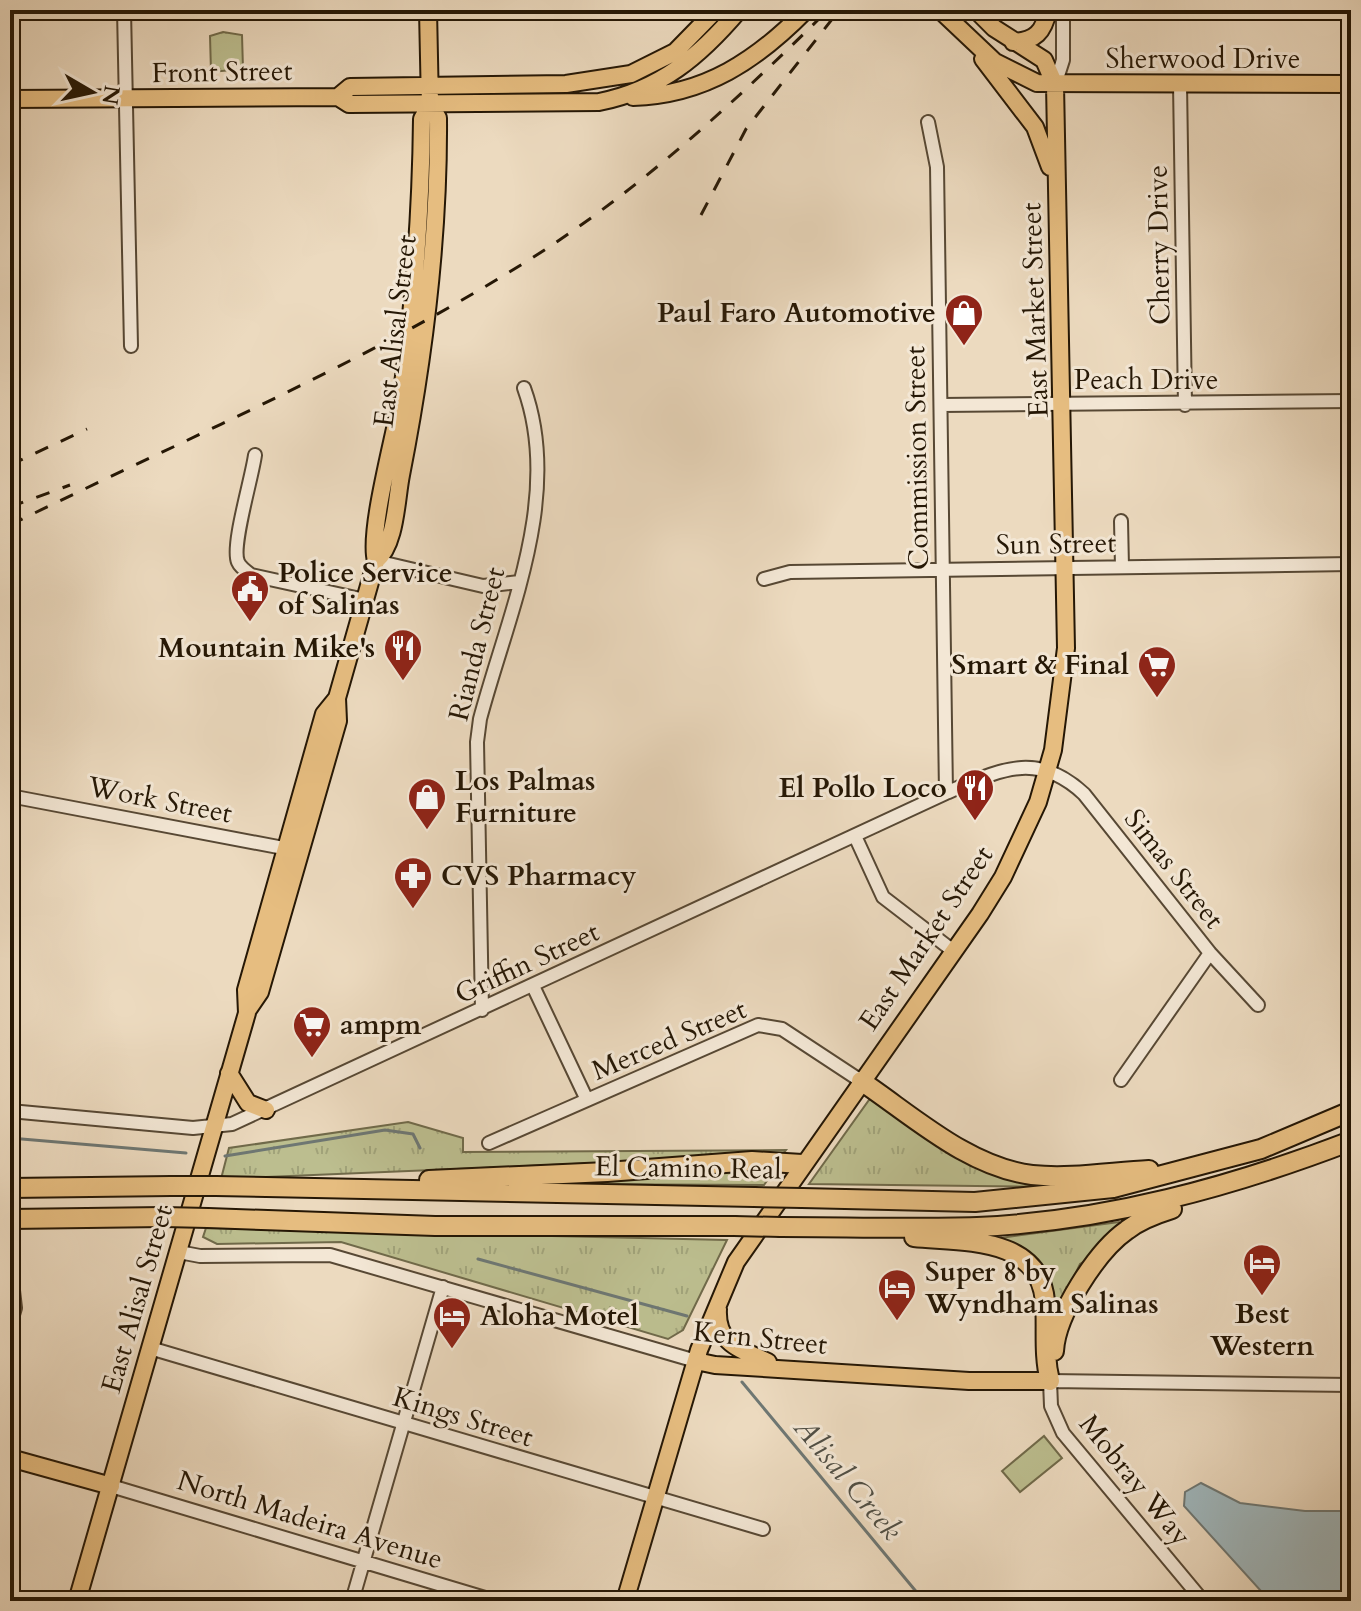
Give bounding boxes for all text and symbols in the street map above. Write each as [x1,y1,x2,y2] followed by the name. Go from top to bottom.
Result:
[1105,40,1301,78] street label: Sherwood Drive
[52,52,132,132] north arrow
[151,52,293,92] street label: Front Street
[94,83,127,107] text: N
[1139,165,1179,325] street label: Cherry Drive
[1012,202,1058,418] street label: East Market Street
[364,233,426,429] street label: East Alisal Street
[943,292,985,347] shop icon: Paul Faro Automotive
[657,294,936,332] place label: Paul Faro Automotive
[896,345,938,570] street label: Commission Street
[1074,361,1218,399] street label: Peach Drive
[996,524,1117,564] street label: Sun Street
[278,554,453,624] place label: Police Service of Salinas
[440,563,514,725] street label: Rianda Street
[229,568,271,623] public building icon: Police Service of Salinas
[382,627,424,682] restaurant icon: Mountain Mike's
[158,629,375,667] place label: Mountain Mike's
[1136,644,1178,699] supermarket icon: Smart & Final
[952,646,1129,684] place label: Smart & Final
[455,762,595,832] place label: Los Palmas Furniture
[84,767,236,833] street label: Work Street
[954,767,996,822] restaurant icon: El Pollo Loco
[778,769,947,807] place label: El Pollo Loco
[406,776,448,831] shop icon: Los Palmas Furniture
[1115,801,1233,937] street label: Simas Street
[850,838,1002,1038] street label: East Market Street
[392,855,434,910] pharmacy icon: CVS Pharmacy
[441,857,636,895] place label: CVS Pharmacy
[449,913,606,1013] street label: Griffin Street
[586,990,752,1090] street label: Merced Street
[291,1004,333,1059] supermarket icon: ampm
[340,1006,422,1044] place label: ampm
[594,1147,782,1189] street label: El Camino Real
[92,1201,182,1397] street label: East Alisal Street
[1241,1242,1283,1297] hotel icon: Best Western
[924,1253,1159,1323] place label: Super 8 by Wyndham Salinas
[876,1267,918,1322] hotel icon: Super 8 by Wyndham Salinas
[431,1295,473,1350] hotel icon: Aloha Motel
[1209,1295,1314,1365] place label: Best Western
[480,1297,639,1335] place label: Aloha Motel
[691,1312,829,1364] street label: Kern Street
[388,1378,538,1456] street label: Kings Street
[1070,1406,1200,1554] street label: Mobray Way
[784,1408,912,1549] water label: Alisal Creek
[173,1462,447,1578] street label: North Madeira Avenue

